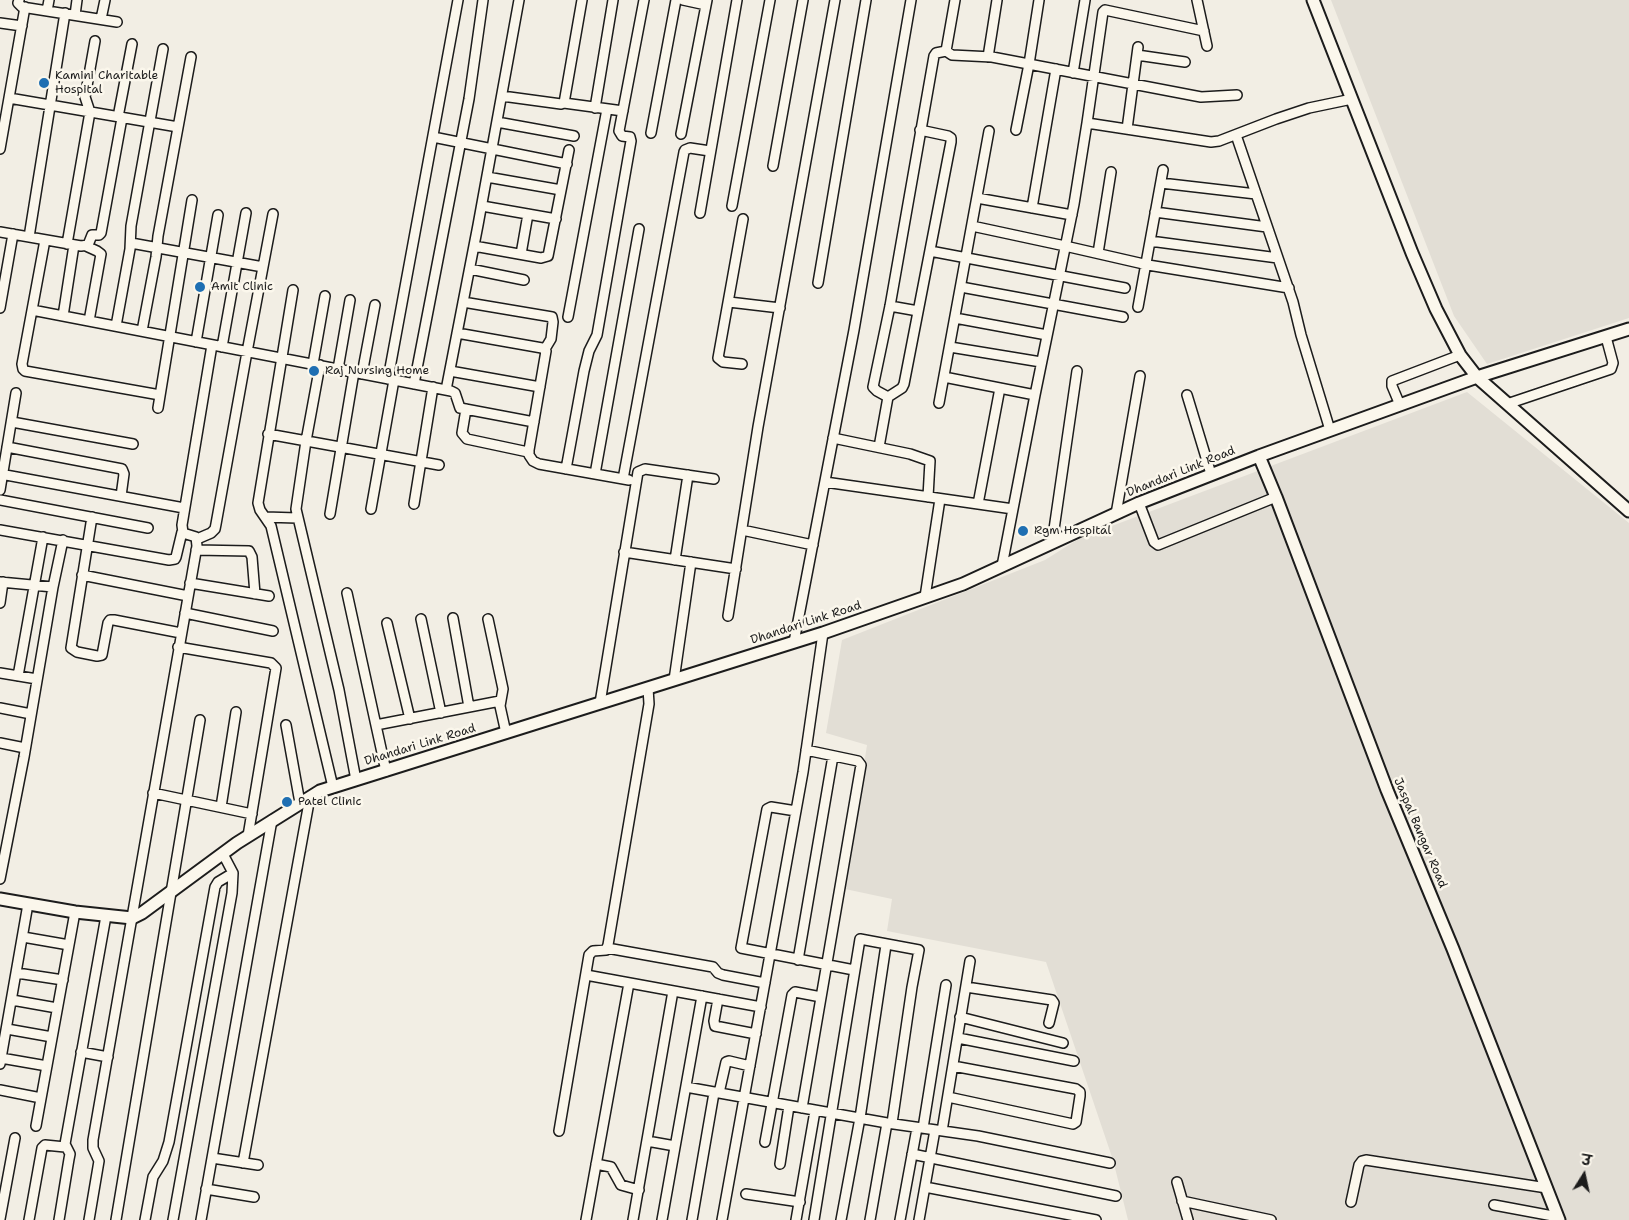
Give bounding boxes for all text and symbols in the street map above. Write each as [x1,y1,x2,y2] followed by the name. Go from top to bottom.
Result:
[55,69,158,97] place label: Kamini Charitable Hospital
[37,76,51,90] marker: Kamini Charitable Hospital
[193,280,207,294] marker: Amit Clinic
[211,280,273,294] place label: Amit Clinic
[307,364,321,378] marker: Raj Nursing Home
[325,364,429,378] place label: Raj Nursing Home
[1125,444,1237,500] street label: Dhandari Link Road
[1016,524,1030,538] marker: Rgm Hospital
[1034,524,1111,538] place label: Rgm Hospital
[749,598,863,648] street label: Dhandari Link Road
[363,721,477,769] street label: Dhandari Link Road
[1390,776,1450,890] street label: Jaspal Bangar Road
[280,795,294,809] marker: Patel Clinic
[298,795,362,809] place label: Patel Clinic
[1559,1150,1609,1200] north arrow
[1580,1151,1593,1170] text: उ

